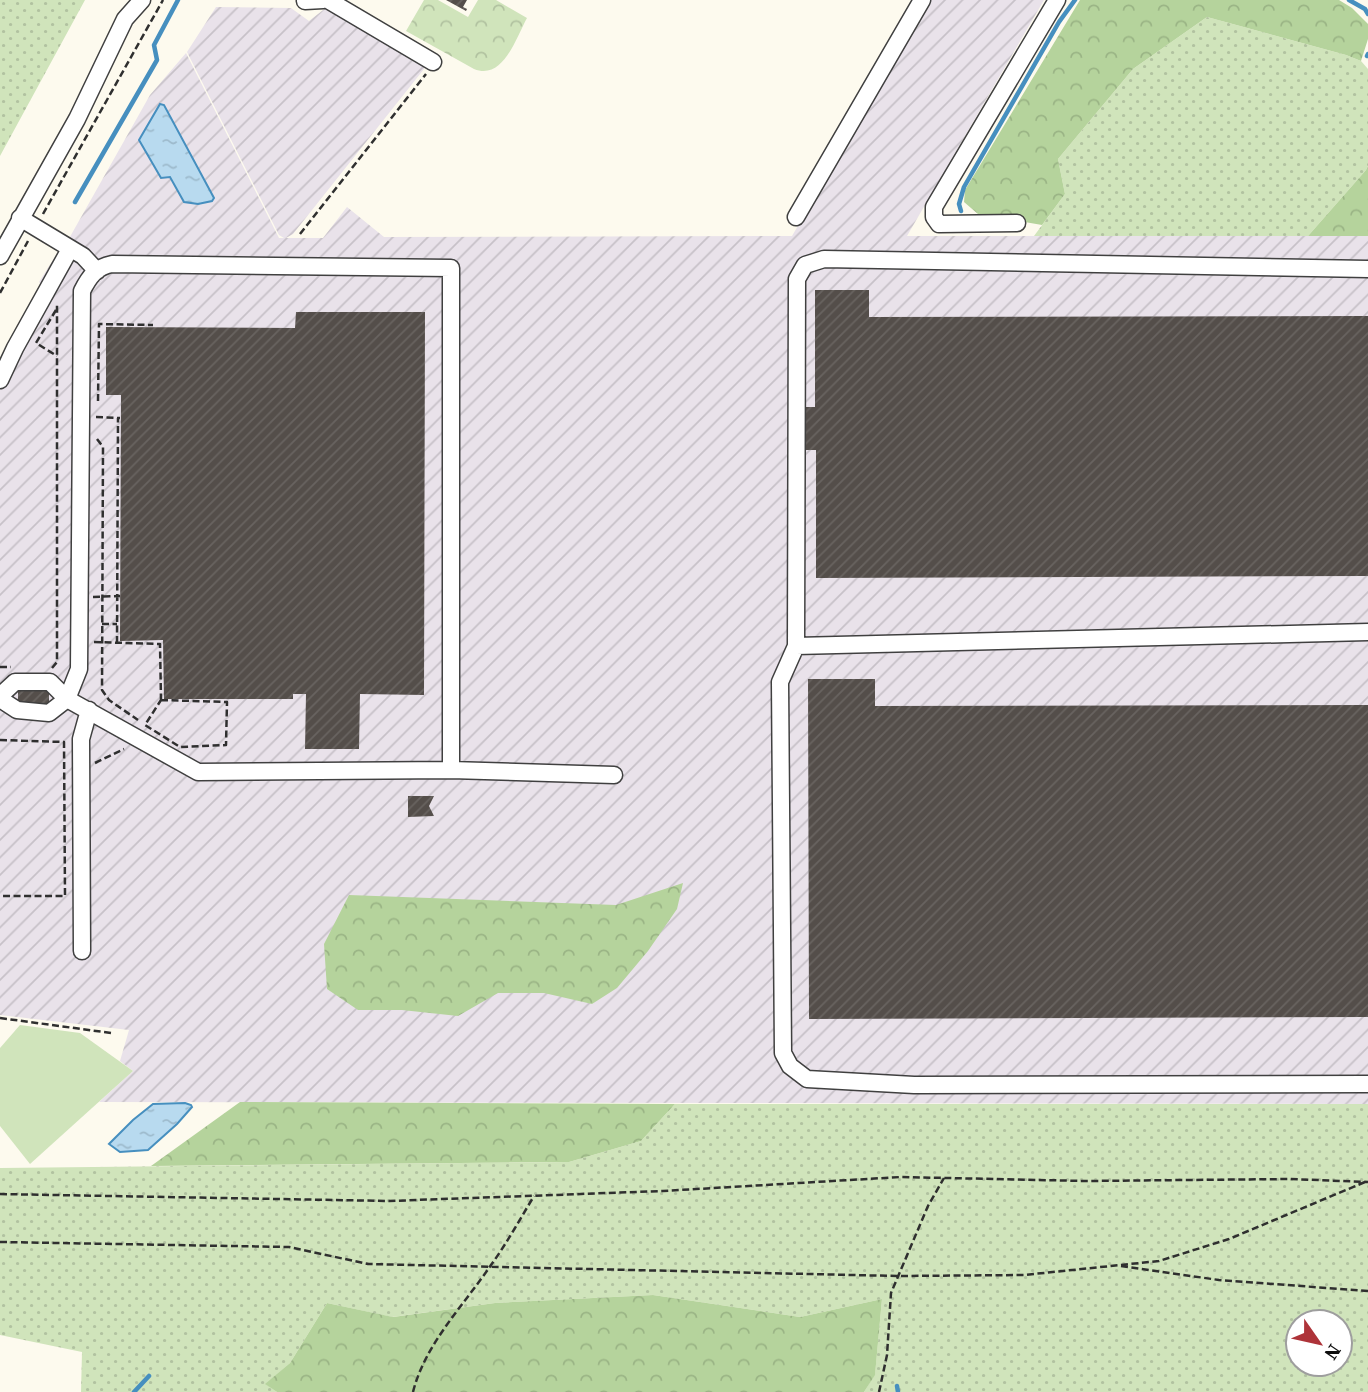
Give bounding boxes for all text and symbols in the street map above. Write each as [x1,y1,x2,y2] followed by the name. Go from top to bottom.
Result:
[1284,1308,1354,1378] north arrow
[1318,1339,1348,1366] text: N

